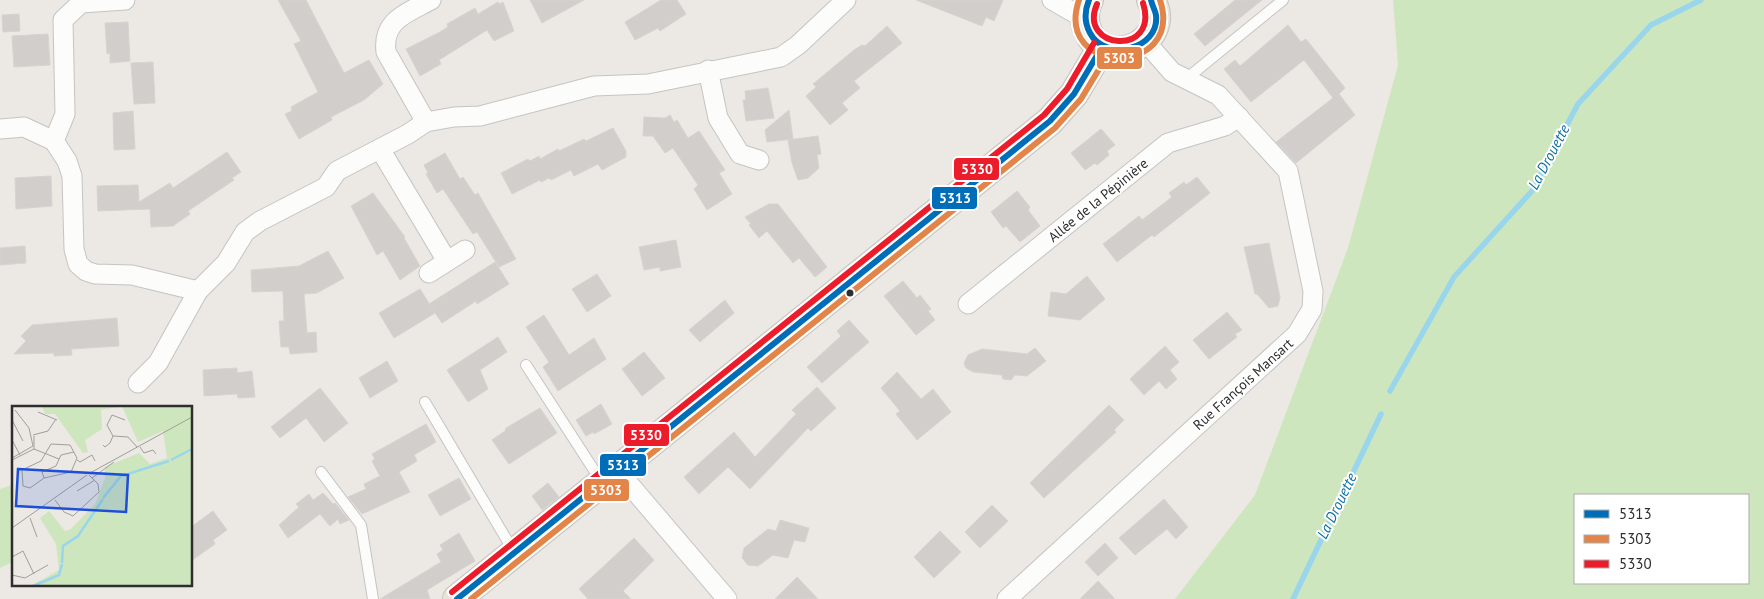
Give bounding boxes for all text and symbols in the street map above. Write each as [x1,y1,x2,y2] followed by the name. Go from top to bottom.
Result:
[1096,46,1143,70] line badge: 5303
[1103,49,1135,67] text: 5303
[1524,121,1574,193] water label: La Drouette
[1044,154,1152,246] street label: Allée de la Pépinière
[953,157,1000,181] line badge: 5330
[961,160,993,178] text: 5330
[931,186,978,210] line badge: 5313
[939,189,971,207] text: 5313
[845,288,855,298] unlabelled marker
[1189,334,1297,434] street label: Rue François Mansart
[12,406,192,586] inset map
[623,423,670,447] line badge: 5330
[630,426,662,444] text: 5330
[599,453,647,477] line badge: 5313
[607,456,639,474] text: 5313
[1312,470,1361,542] water label: La Drouette
[583,478,630,502] line badge: 5303
[590,481,622,499] text: 5303
[1574,494,1749,584] legend
[1619,504,1652,523] text: 5313
[1619,529,1652,548] text: 5303
[1619,554,1652,573] text: 5330

